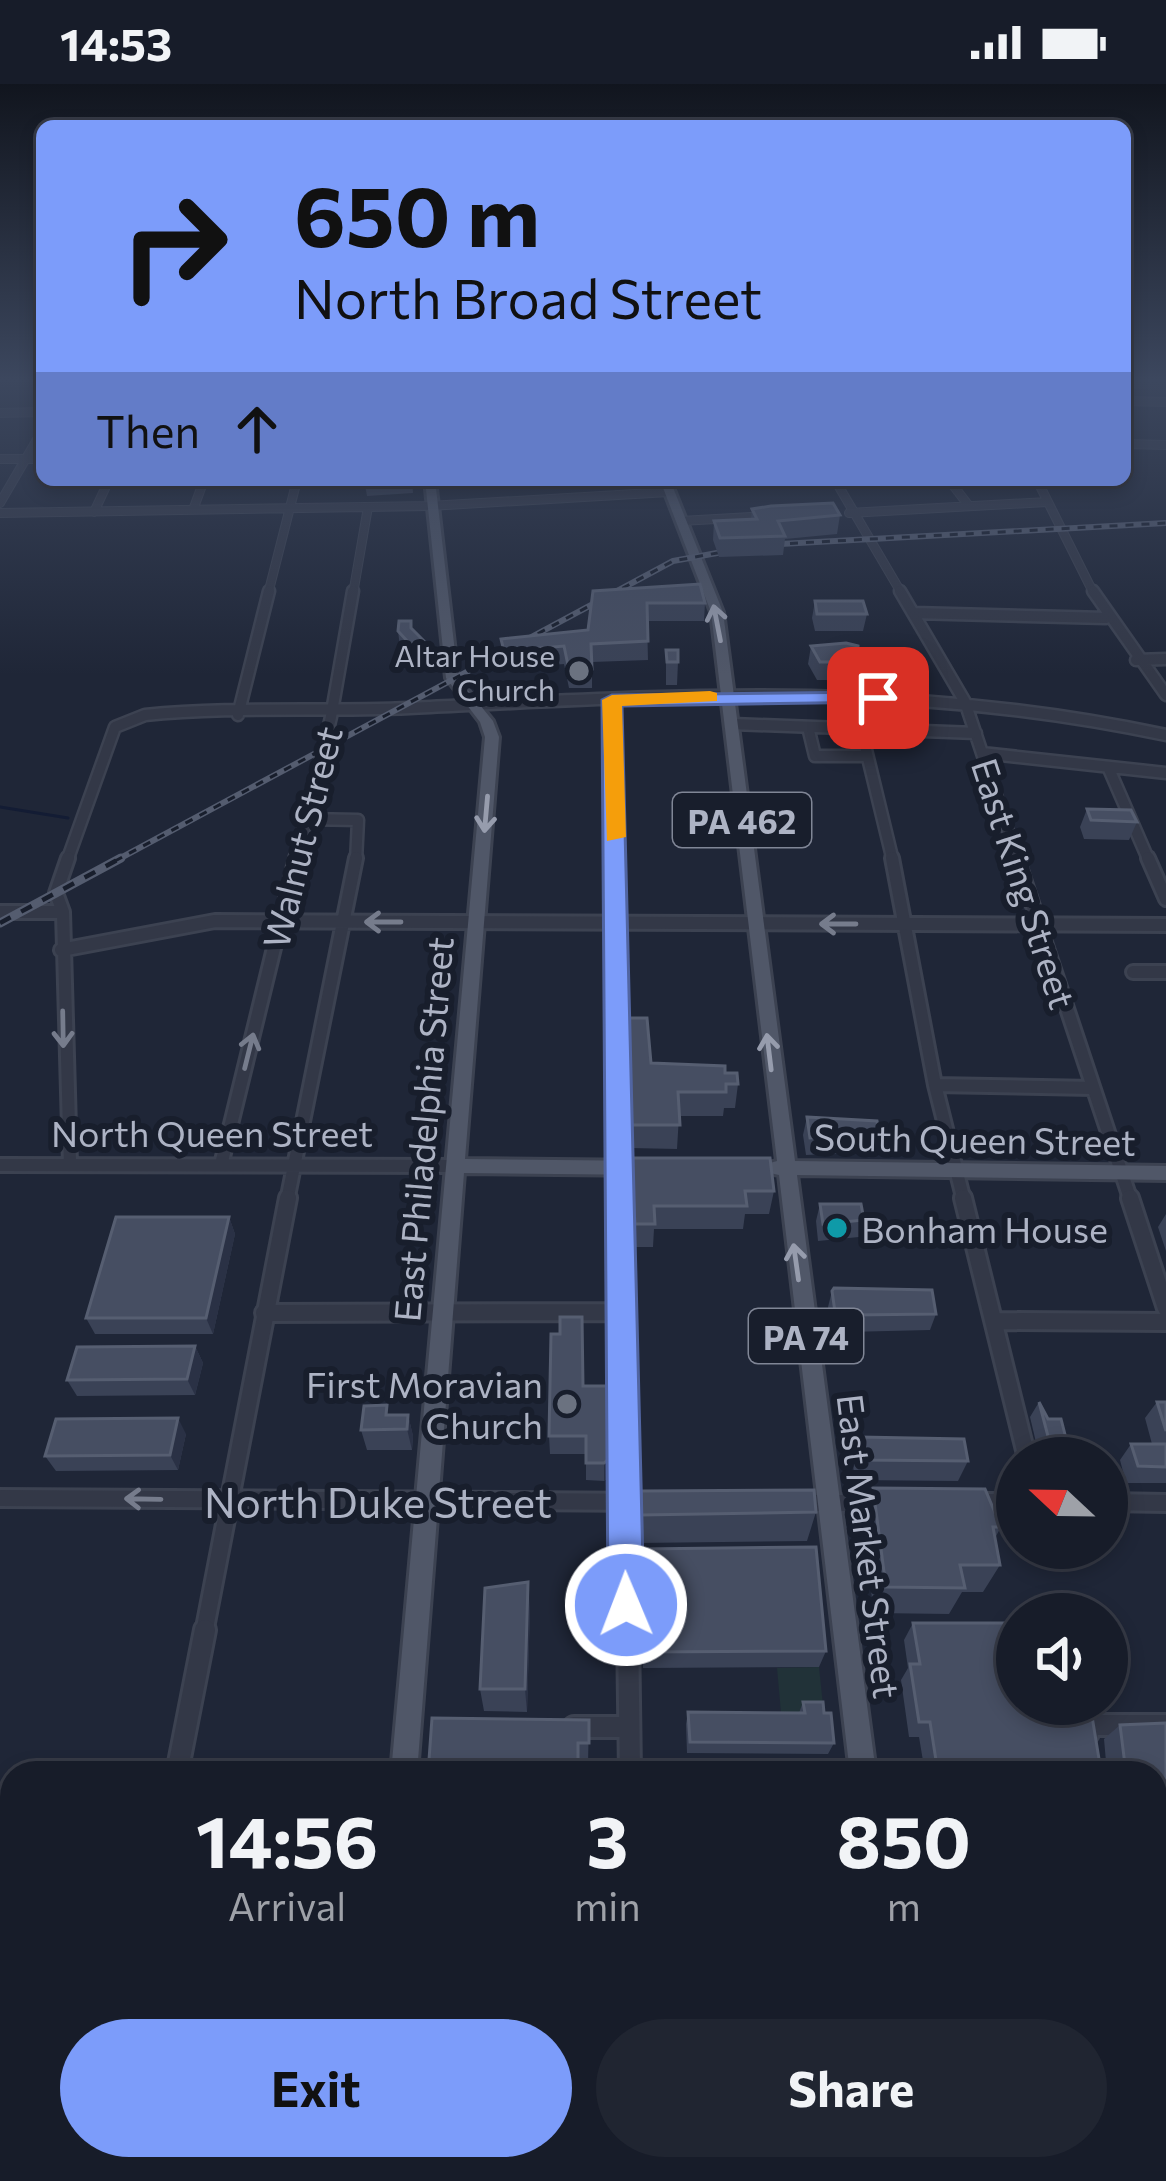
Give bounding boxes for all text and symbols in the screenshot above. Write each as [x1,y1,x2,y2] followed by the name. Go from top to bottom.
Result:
[60,15,172,70] text: 14:53
[294,162,540,264] text: 650 m
[96,168,252,324] icon: right
[294,264,762,330] text: North Broad Street
[224,396,290,462] icon: ahead
[96,402,200,457] text: Then
[705,605,728,643] one-way arrow
[394,636,555,707] place label: Altar House Church
[827,647,929,749] pin
[566,658,592,684] marker: Altar House Church
[845,665,911,731] icon: arrive
[252,722,350,952] street label: Walnut Street
[964,752,1086,1014] street label: East King Street
[673,793,811,847] road number: PA 462
[474,794,497,833] one-way arrow
[364,911,403,934] one-way arrow
[819,912,858,935] one-way arrow
[383,935,461,1323] street label: East Philadelphia Street
[51,1009,74,1048] one-way arrow
[239,1033,261,1071] one-way arrow
[757,1033,779,1072] one-way arrow
[51,1110,373,1154] street label: North Queen Street
[814,1113,1136,1163] street label: South Queen Street
[861,1206,1108,1250] place label: Bonham House
[824,1215,850,1241] marker: Bonham House
[784,1243,807,1282] one-way arrow
[749,1309,863,1363] road number: PA 74
[306,1361,543,1446] place label: First Moravian Church
[554,1391,580,1417] marker: First Moravian Church
[830,1391,910,1701] street label: East Market Street
[996,1437,1128,1569] north arrow
[996,1437,1128,1725] map controls
[204,1475,552,1527] street label: North Duke Street
[124,1488,163,1510] one-way arrow
[563,1542,689,1668] position arrow
[996,1593,1128,1725] button: sound
[196,1795,378,1883] text: 14:56
[586,1795,628,1883] text: 3
[837,1795,971,1883] text: 850
[228,1881,346,1929] text: Arrival
[574,1881,641,1929] text: min
[887,1881,921,1929] text: m
[60,2019,572,2157] button: Exit
[596,2019,1107,2157] button: Share

